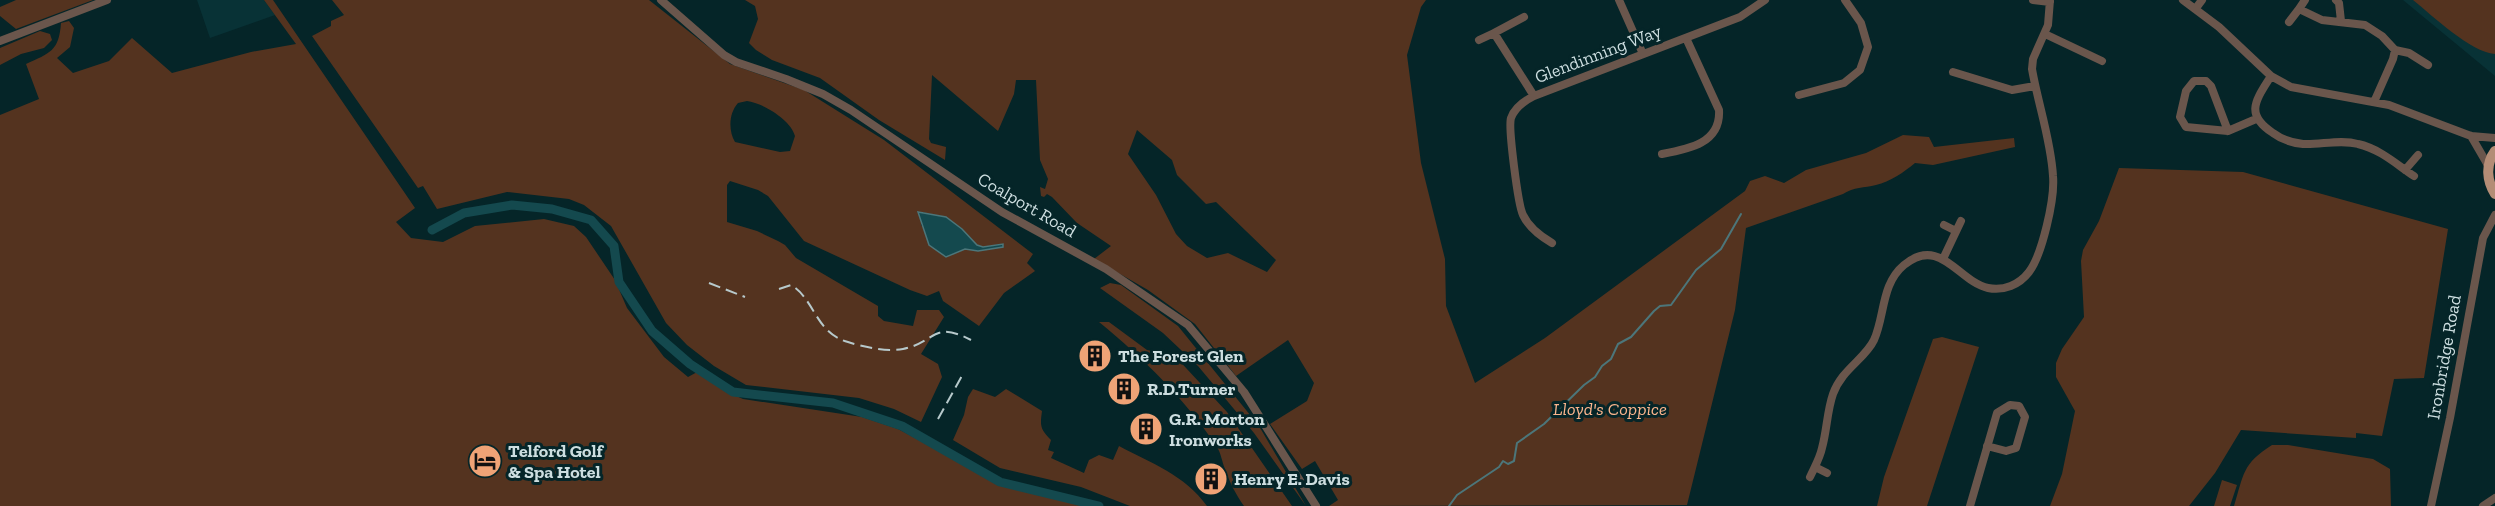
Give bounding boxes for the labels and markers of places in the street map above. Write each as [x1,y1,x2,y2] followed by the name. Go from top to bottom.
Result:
[1077,338,1113,374] building icon: The Forest Glen
[1118,345,1244,367] place label: The Forest Glen
[1106,371,1142,407] building icon: R.D.Turner
[1147,378,1236,400] place label: R.D.Turner
[1169,408,1265,451] place label: G.R. Morton Ironworks
[1128,411,1164,447] building icon: G.R. Morton Ironworks
[508,440,605,483] place label: Telford Golf & Spa Hotel
[467,443,503,479] hotel icon: Telford Golf & Spa Hotel
[1193,461,1229,497] building icon: Henry E. Davis
[1234,468,1350,490] place label: Henry E. Davis

